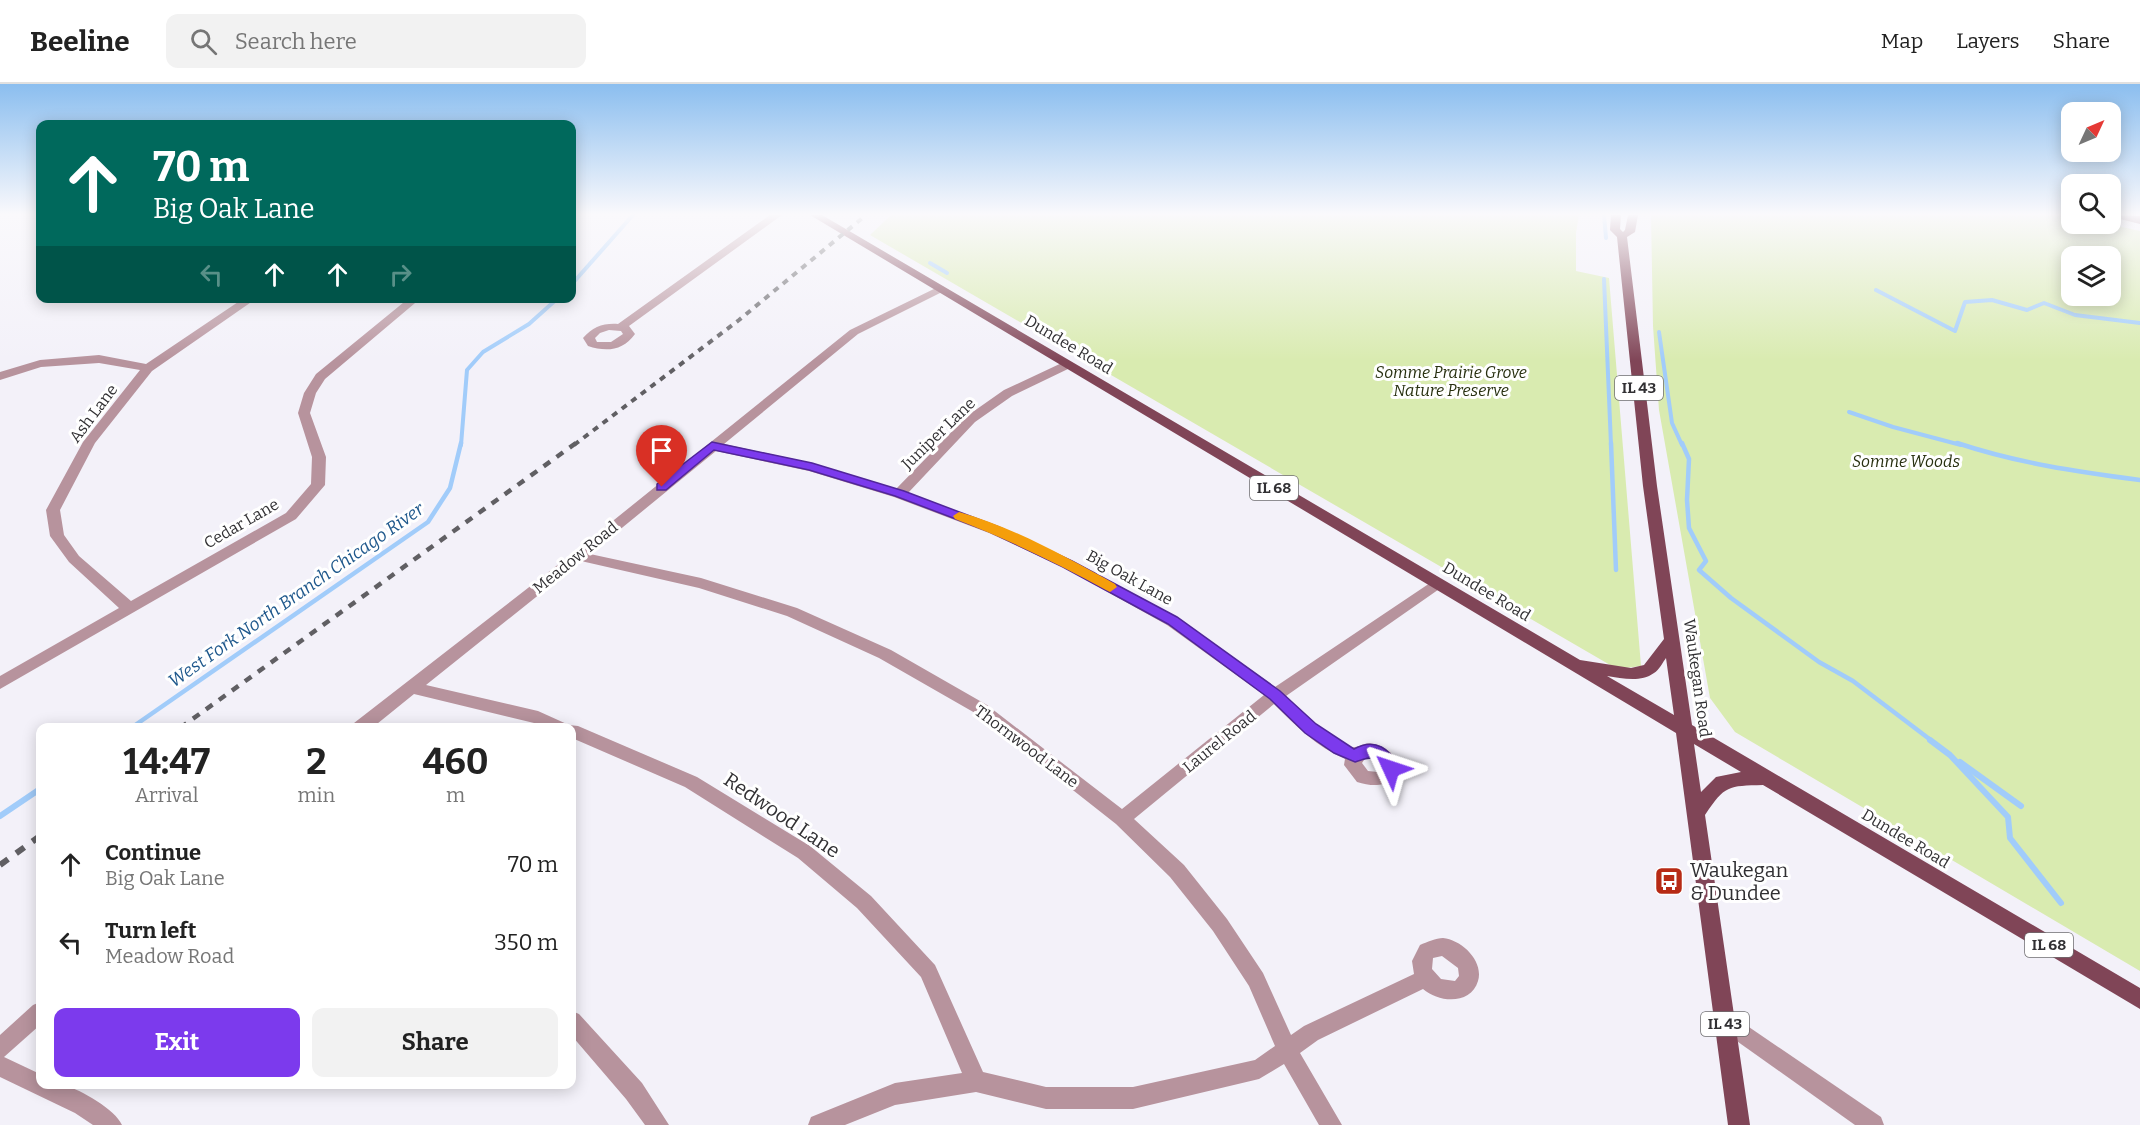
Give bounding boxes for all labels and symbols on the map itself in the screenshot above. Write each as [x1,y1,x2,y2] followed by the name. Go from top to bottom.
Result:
[2061,102,2121,162] north arrow
[1021,311,1117,378] street label: Dundee Road
[1375,363,1527,400] park label: Somme Prairie Grove Nature Preserve
[1615,376,1663,400] road number: IL 43
[65,380,121,446] street label: Ash Lane
[897,394,979,474] street label: Juniper Lane
[636,425,687,487] pin
[1852,452,1960,471] park label: Somme Woods
[1250,476,1298,500] road number: IL 68
[200,494,282,552] street label: Cedar Lane
[164,498,429,692] water label: West Fork North Branch Chicago River
[529,517,622,597] street label: Meadow Road
[1083,546,1176,609] street label: Big Oak Lane
[1439,558,1535,625] street label: Dundee Road
[1680,618,1715,739] street label: Waukegan Road
[971,701,1082,792] street label: Thornwood Lane
[1179,706,1260,777] street label: Laurel Road
[1359,737,1423,801] position arrow
[719,767,845,863] street label: Redwood Lane
[1858,805,1954,872] street label: Dundee Road
[1690,858,1789,905] place label: Waukegan & Dundee
[1653,865,1685,897] bus stop icon: Waukegan & Dundee
[2025,933,2073,957] road number: IL 68
[1701,1012,1749,1036] road number: IL 43

